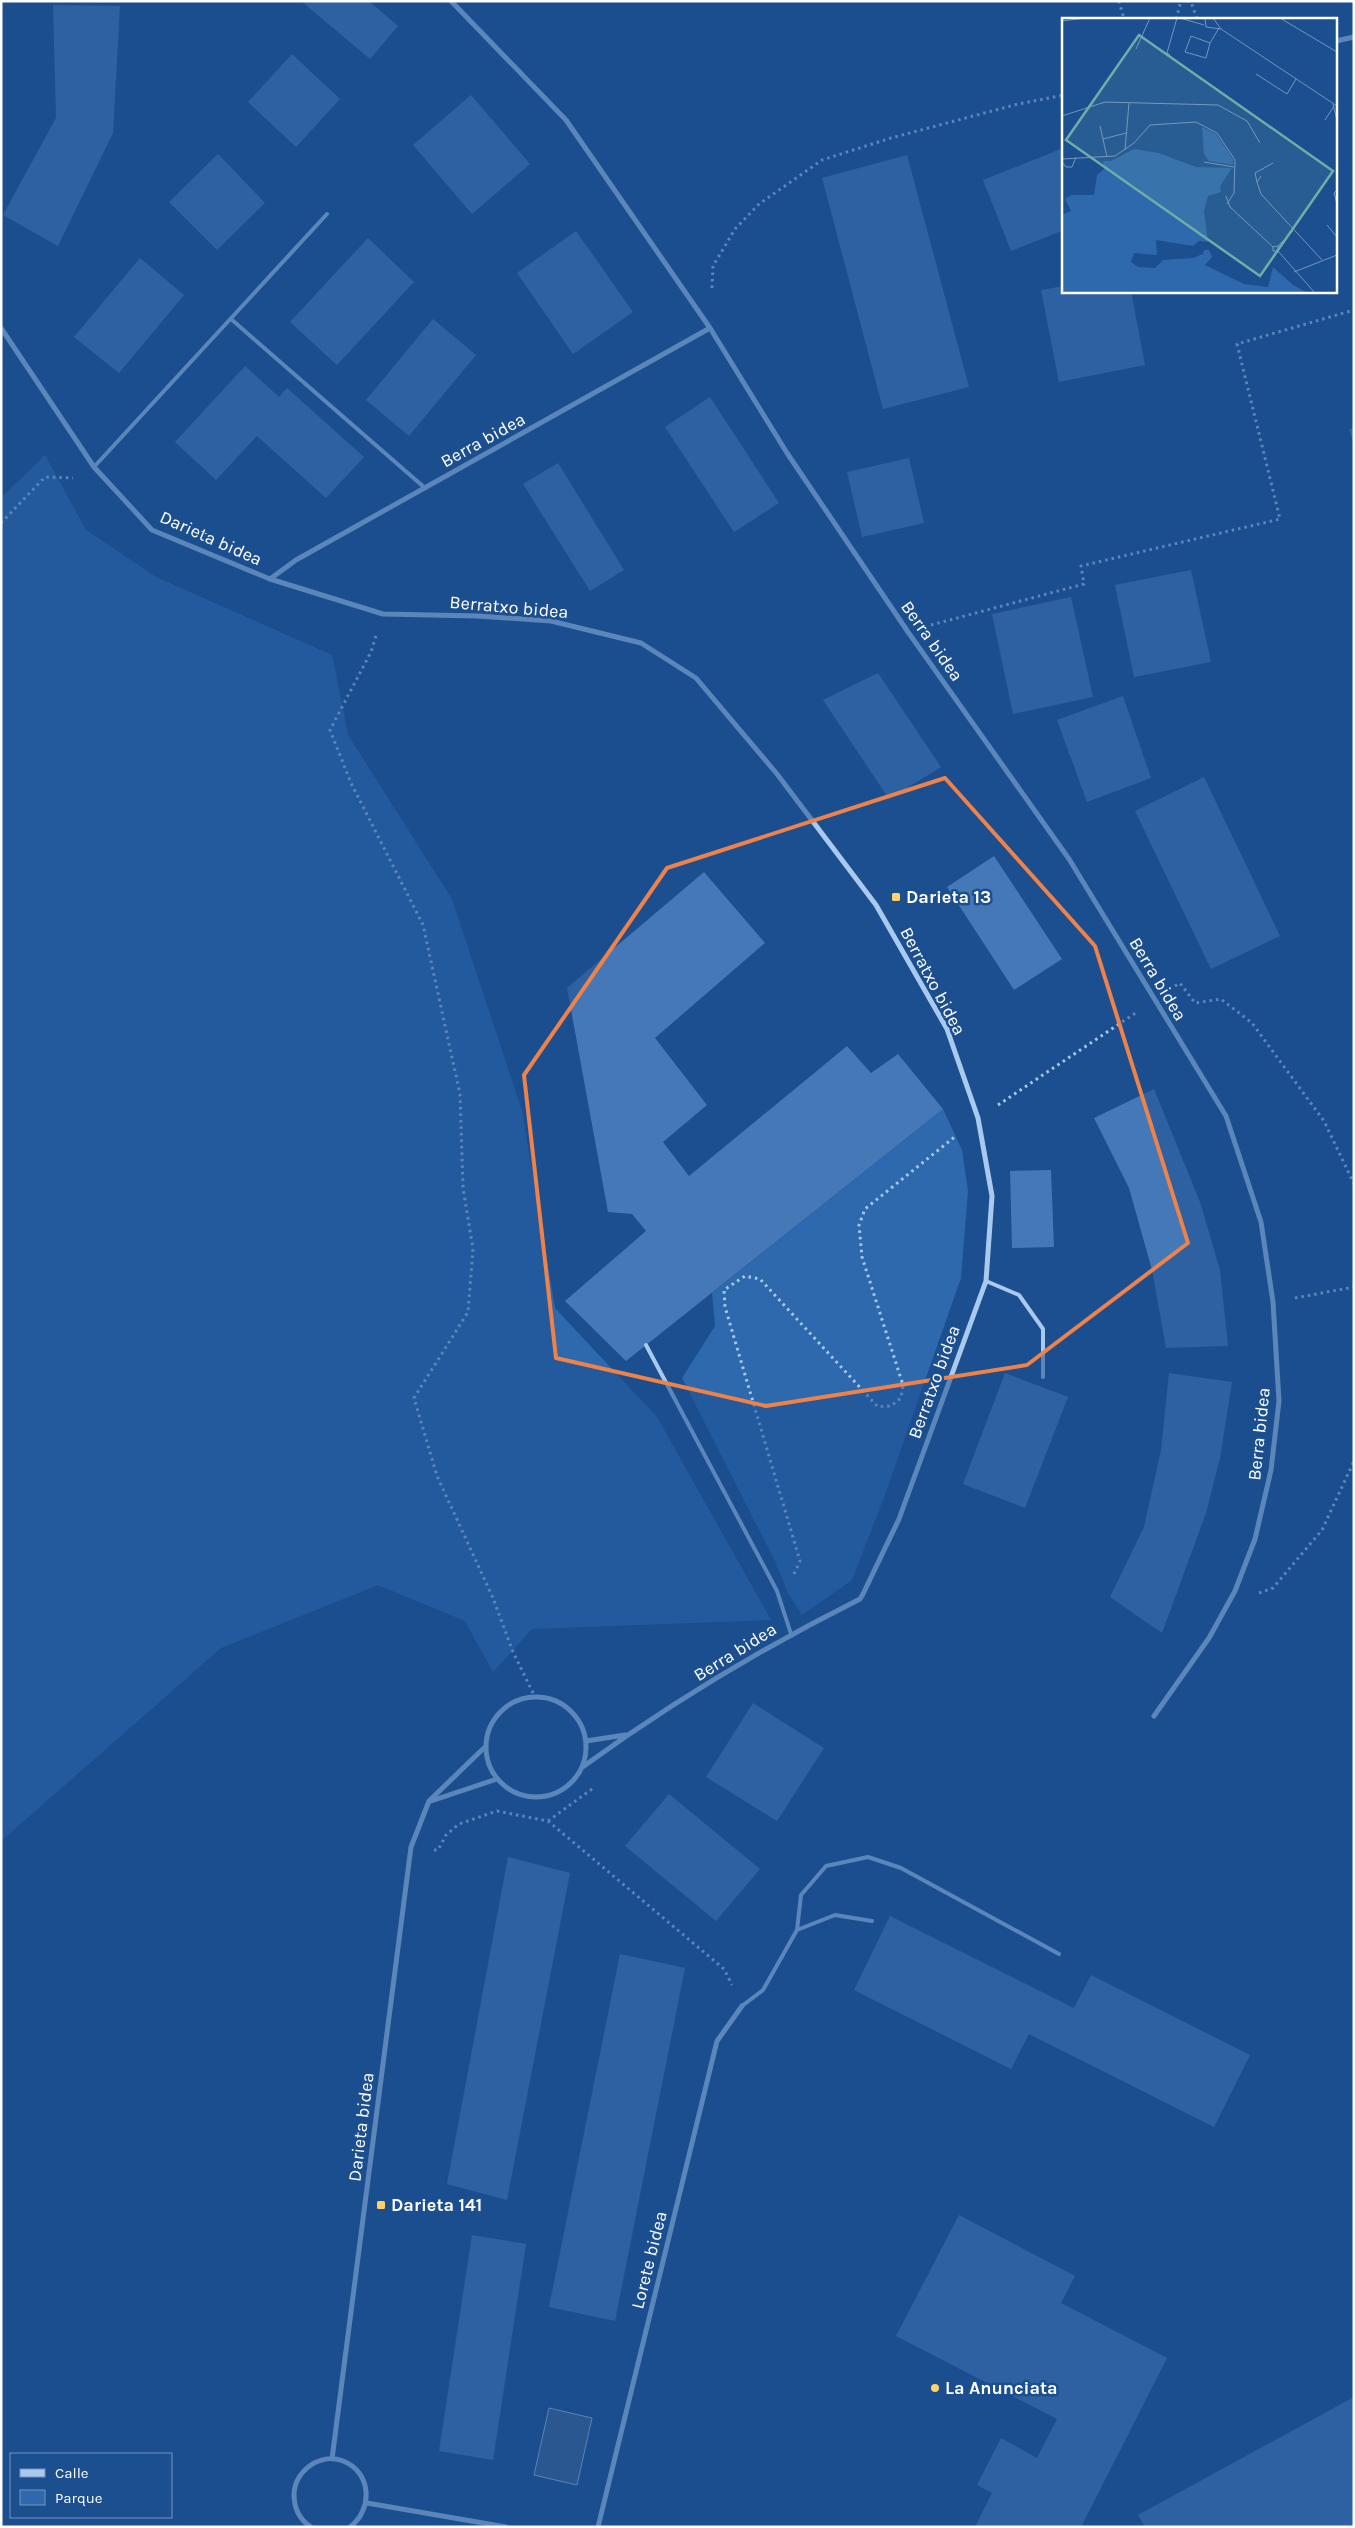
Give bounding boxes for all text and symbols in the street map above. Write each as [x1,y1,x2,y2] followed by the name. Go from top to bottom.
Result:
[1062,18,1338,292] inset map
[437,408,529,472] street label: Berra bidea
[156,506,266,570] street label: Darieta bidea
[449,591,569,623] street label: Berratxo bidea
[896,596,968,686] street label: Berra bidea
[906,886,991,908] place label: Darieta 13
[890,891,902,903] marker: Darieta 13
[895,923,971,1039] street label: Berratxo bidea
[1124,933,1192,1025] street label: Berra bidea
[903,1322,965,1442] street label: Berratxo bidea
[1243,1386,1275,1482] street label: Berra bidea
[690,1618,780,1686] street label: Berra bidea
[343,2071,379,2183] street label: Darieta bidea
[391,2194,482,2216] place label: Darieta 141
[375,2199,387,2211] marker: Darieta 141
[626,2209,672,2311] street label: Lorete bidea
[945,2377,1058,2399] place label: La Anunciata
[929,2382,941,2394] marker: La Anunciata
[10,2453,172,2518] legend
[55,2464,89,2482] text: Calle
[55,2489,103,2507] text: Parque

